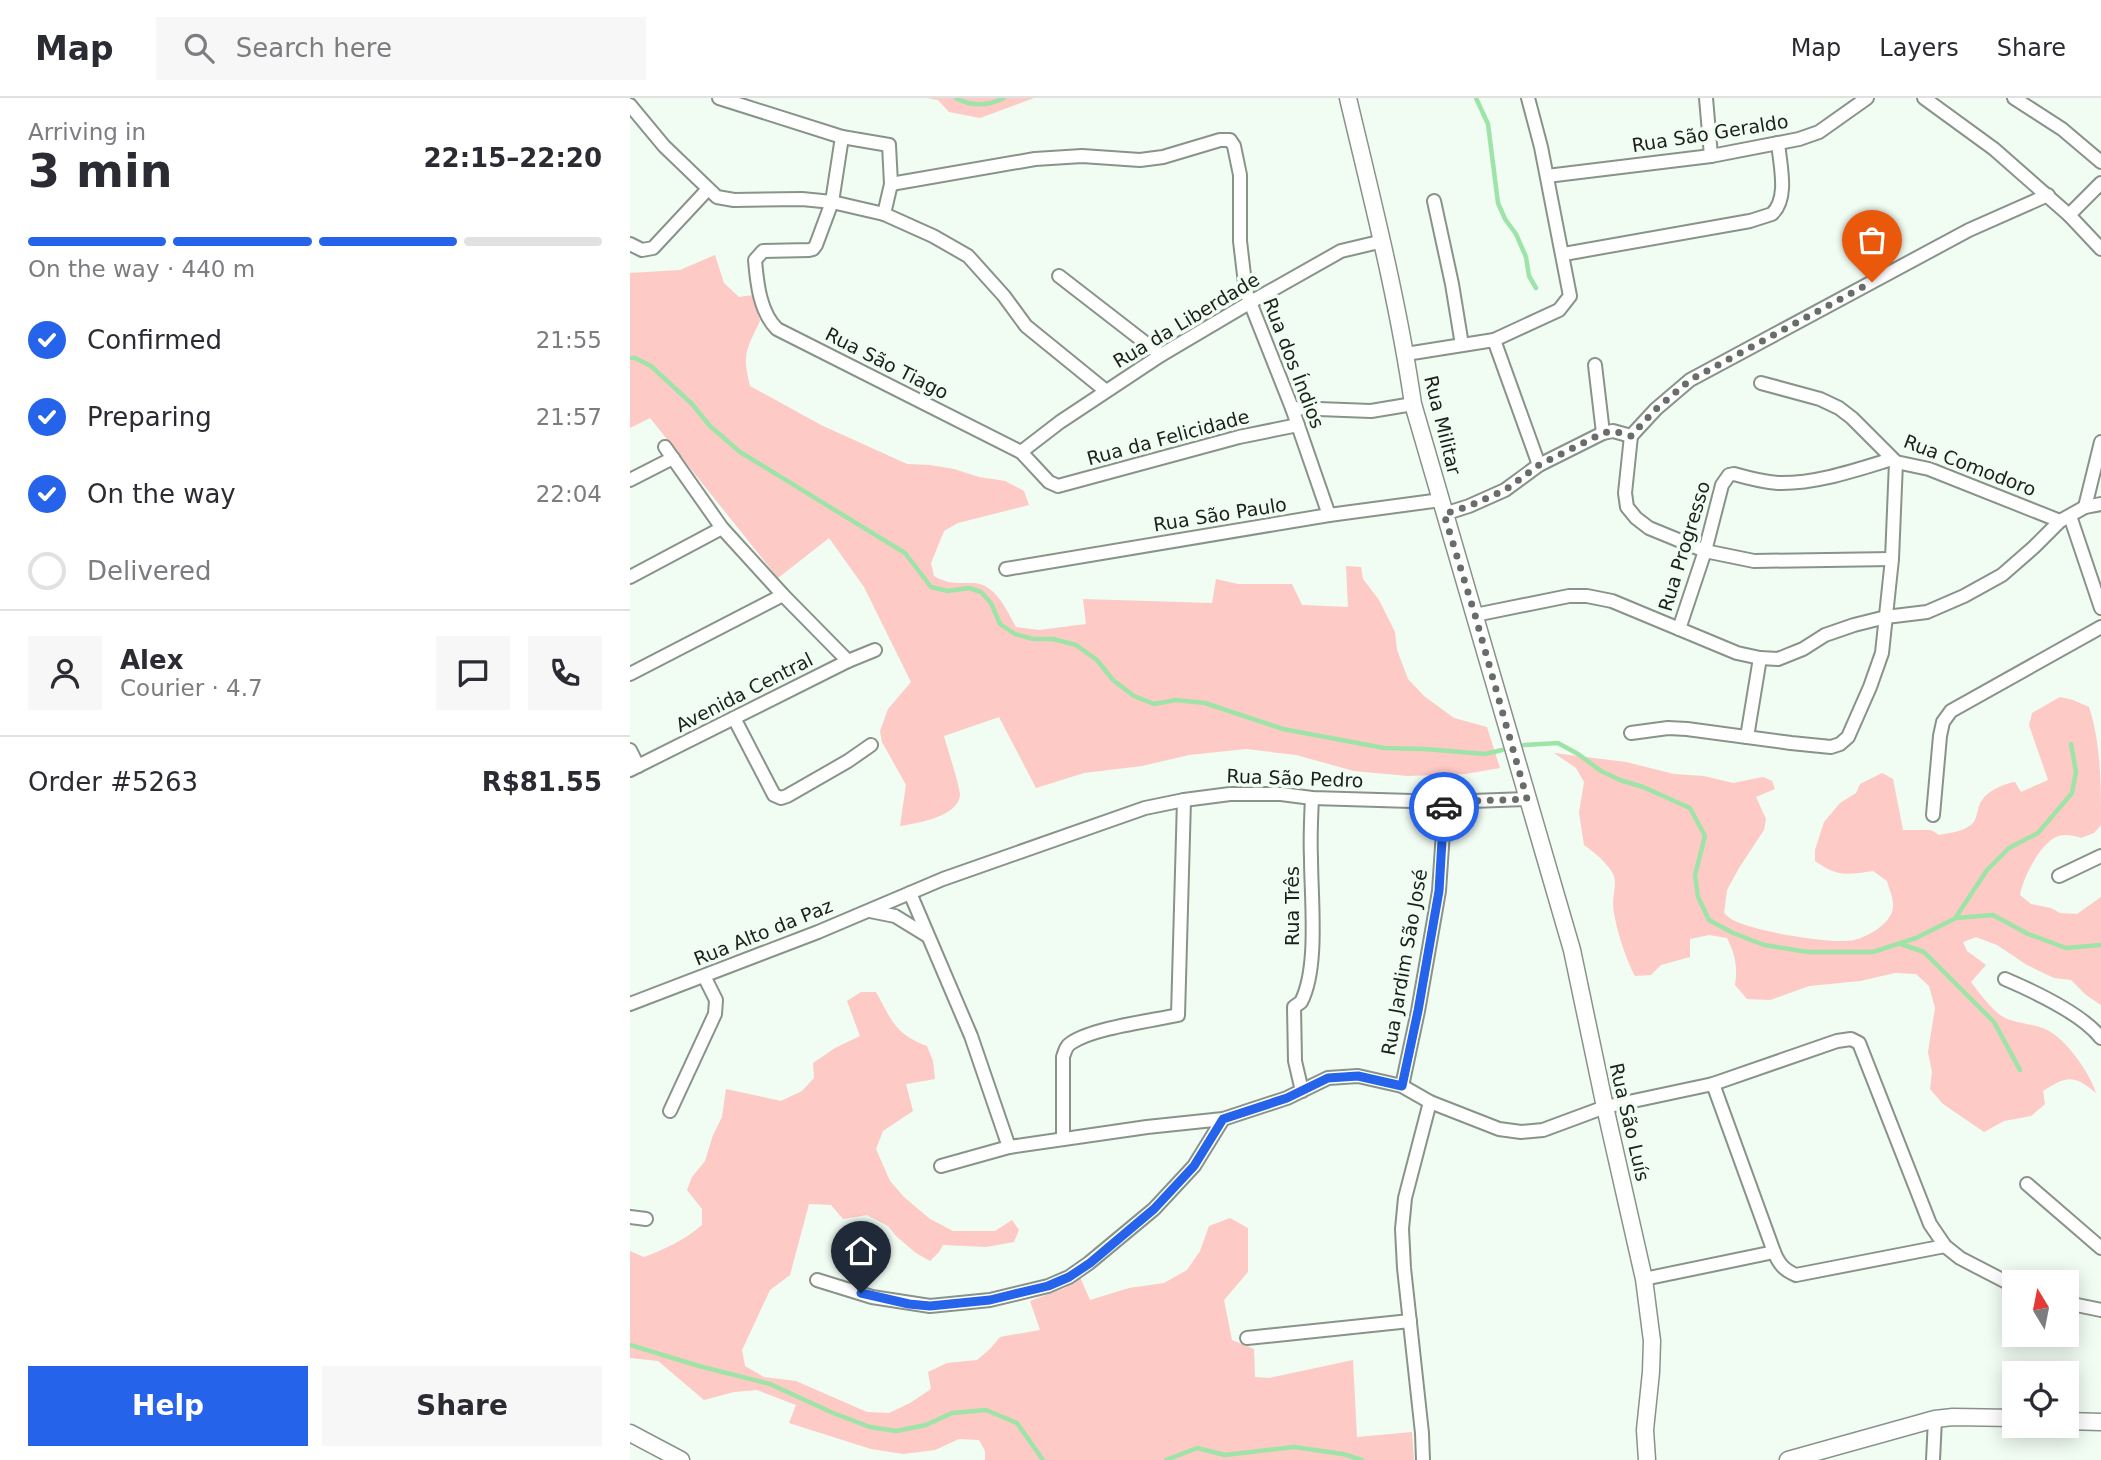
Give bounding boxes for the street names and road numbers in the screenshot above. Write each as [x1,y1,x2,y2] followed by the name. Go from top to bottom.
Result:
[1630,110,1790,156] street label: Rua São Geraldo
[1109,268,1263,372] street label: Rua da Liberdade
[1259,295,1329,431] street label: Rua dos Índios
[822,323,952,403] street label: Rua São Tiago
[1420,373,1466,477] street label: Rua Militar
[1084,405,1252,469] street label: Rua da Felicidade
[1901,430,2039,500] street label: Rua Comodoro
[1654,478,1714,614] street label: Rua Progresso
[1152,493,1288,535] street label: Rua São Paulo
[672,648,816,736] street label: Avenida Central
[1226,765,1364,791] street label: Rua São Pedro
[1281,866,1303,946] street label: Rua Três
[1377,867,1431,1057] street label: Rua Jardim São José
[691,894,835,970] street label: Rua Alto da Paz
[1606,1061,1654,1183] street label: Rua São Luís

